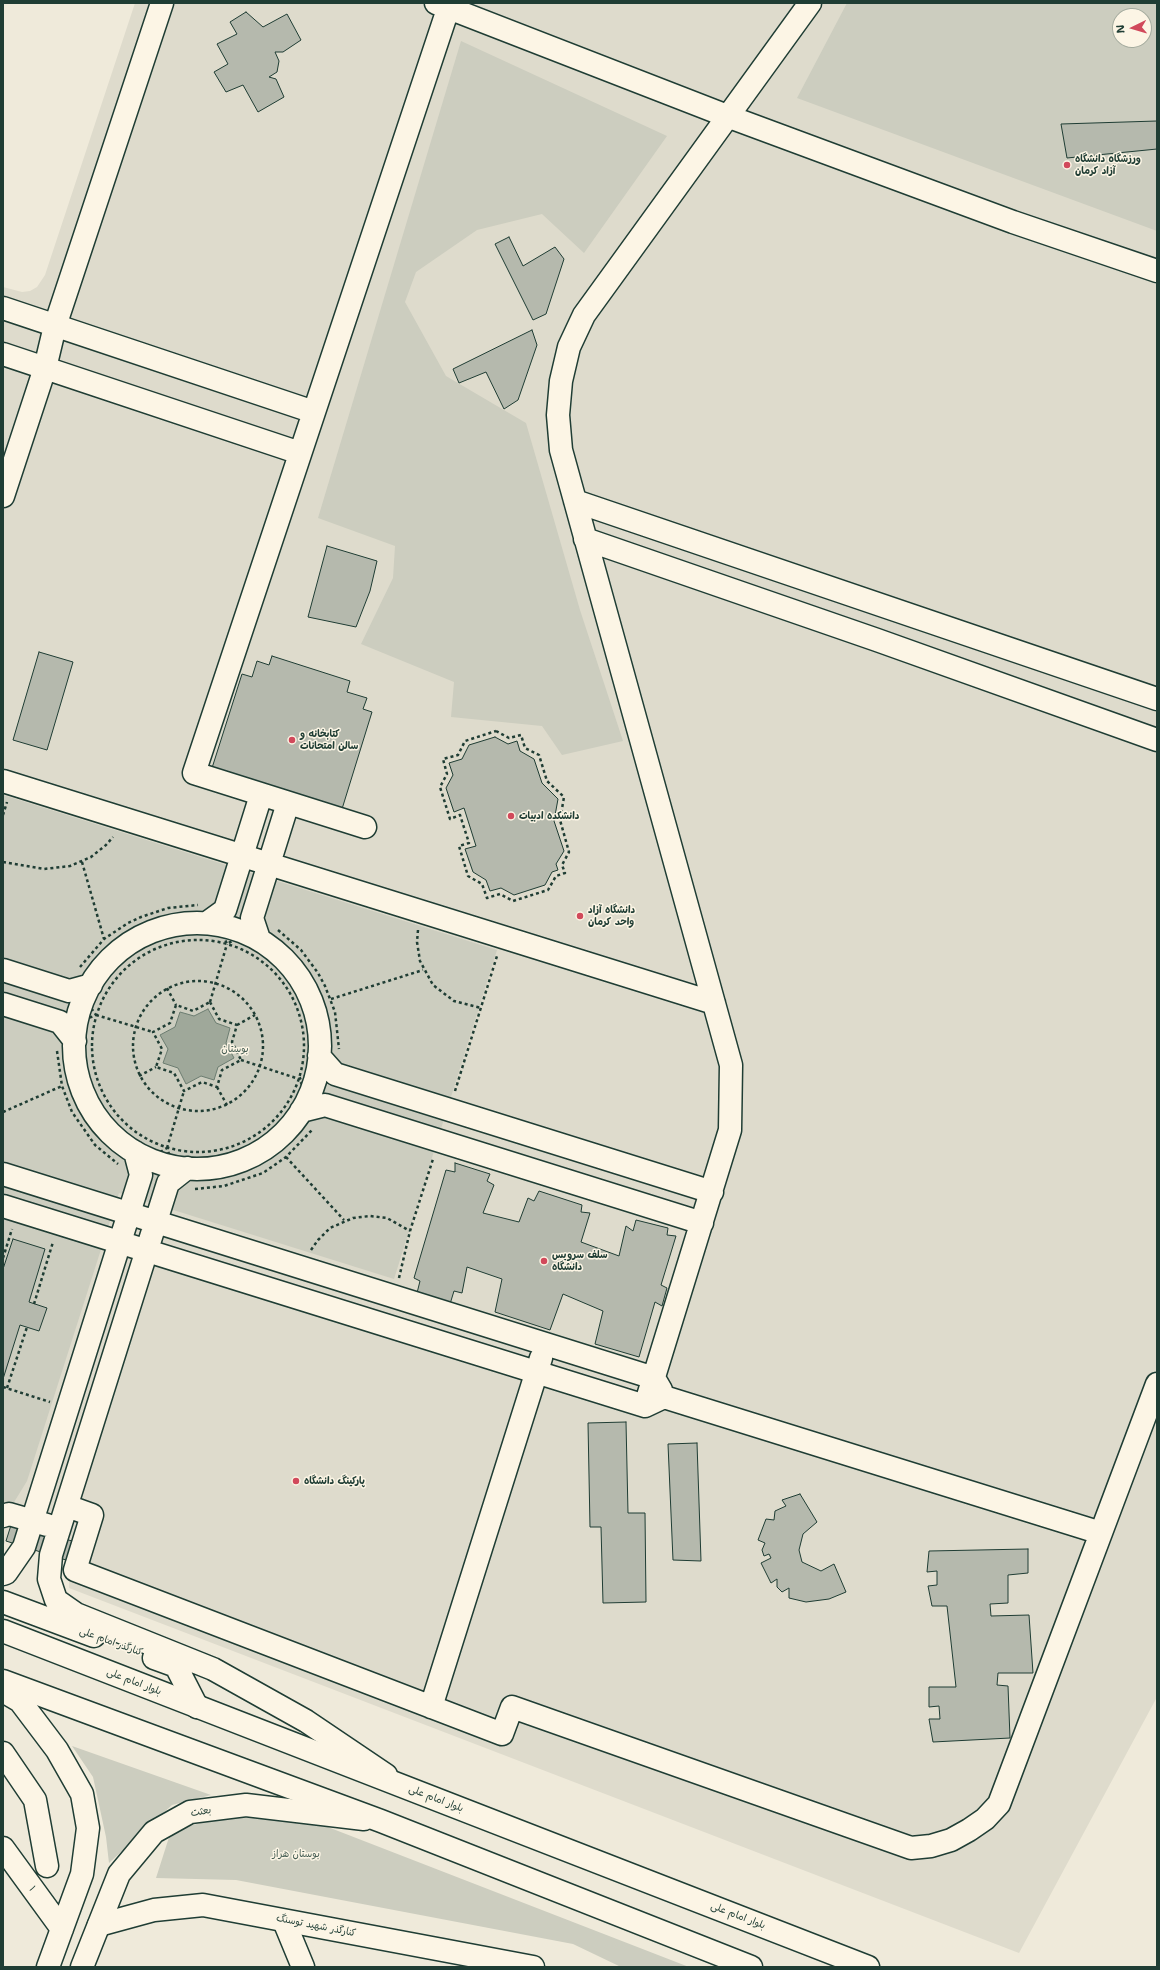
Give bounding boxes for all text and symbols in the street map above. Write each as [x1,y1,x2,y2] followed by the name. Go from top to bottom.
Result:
[1112,8,1152,48] north arrow
[1113,24,1128,34] text: N
[1075,153,1141,176] place label: ورزشگاه دانشگاه آزاد کرمان
[1062,160,1072,170] marker: ورزشگاه دانشگاه آزاد کرمان
[300,728,358,752] place label: کتابخانه و سالن امتحانات
[287,735,297,745] marker: کتابخانه و سالن امتحانات
[519,810,579,822] place label: دانشکده ادبیات
[506,811,516,821] marker: دانشکده ادبیات
[588,904,635,928] place label: دانشگاه آزاد واحد کرمان
[575,911,585,921] marker: دانشگاه آزاد واحد کرمان
[221,1043,249,1055] park label: بوستان
[552,1249,608,1272] place label: سلف سرویس دانشگاه
[539,1256,549,1266] marker: سلف سرویس دانشگاه
[304,1475,365,1487] place label: پارکینگ دانشگاه
[291,1476,301,1486] marker: پارکینگ دانشگاه
[78,1625,144,1659] street label: کنارگذر امام علی
[105,1666,163,1698] street label: بلوار امام علی
[407,1783,465,1815] street label: بلوار امام علی
[190,1804,212,1820] street label: بعثت
[272,1848,320,1860] park label: بوستان هراز
[26,1884,38,1894] street label: ۱
[709,1900,767,1932] street label: بلوار امام علی
[275,1912,357,1940] street label: کنارگذر شهید توسنگ

